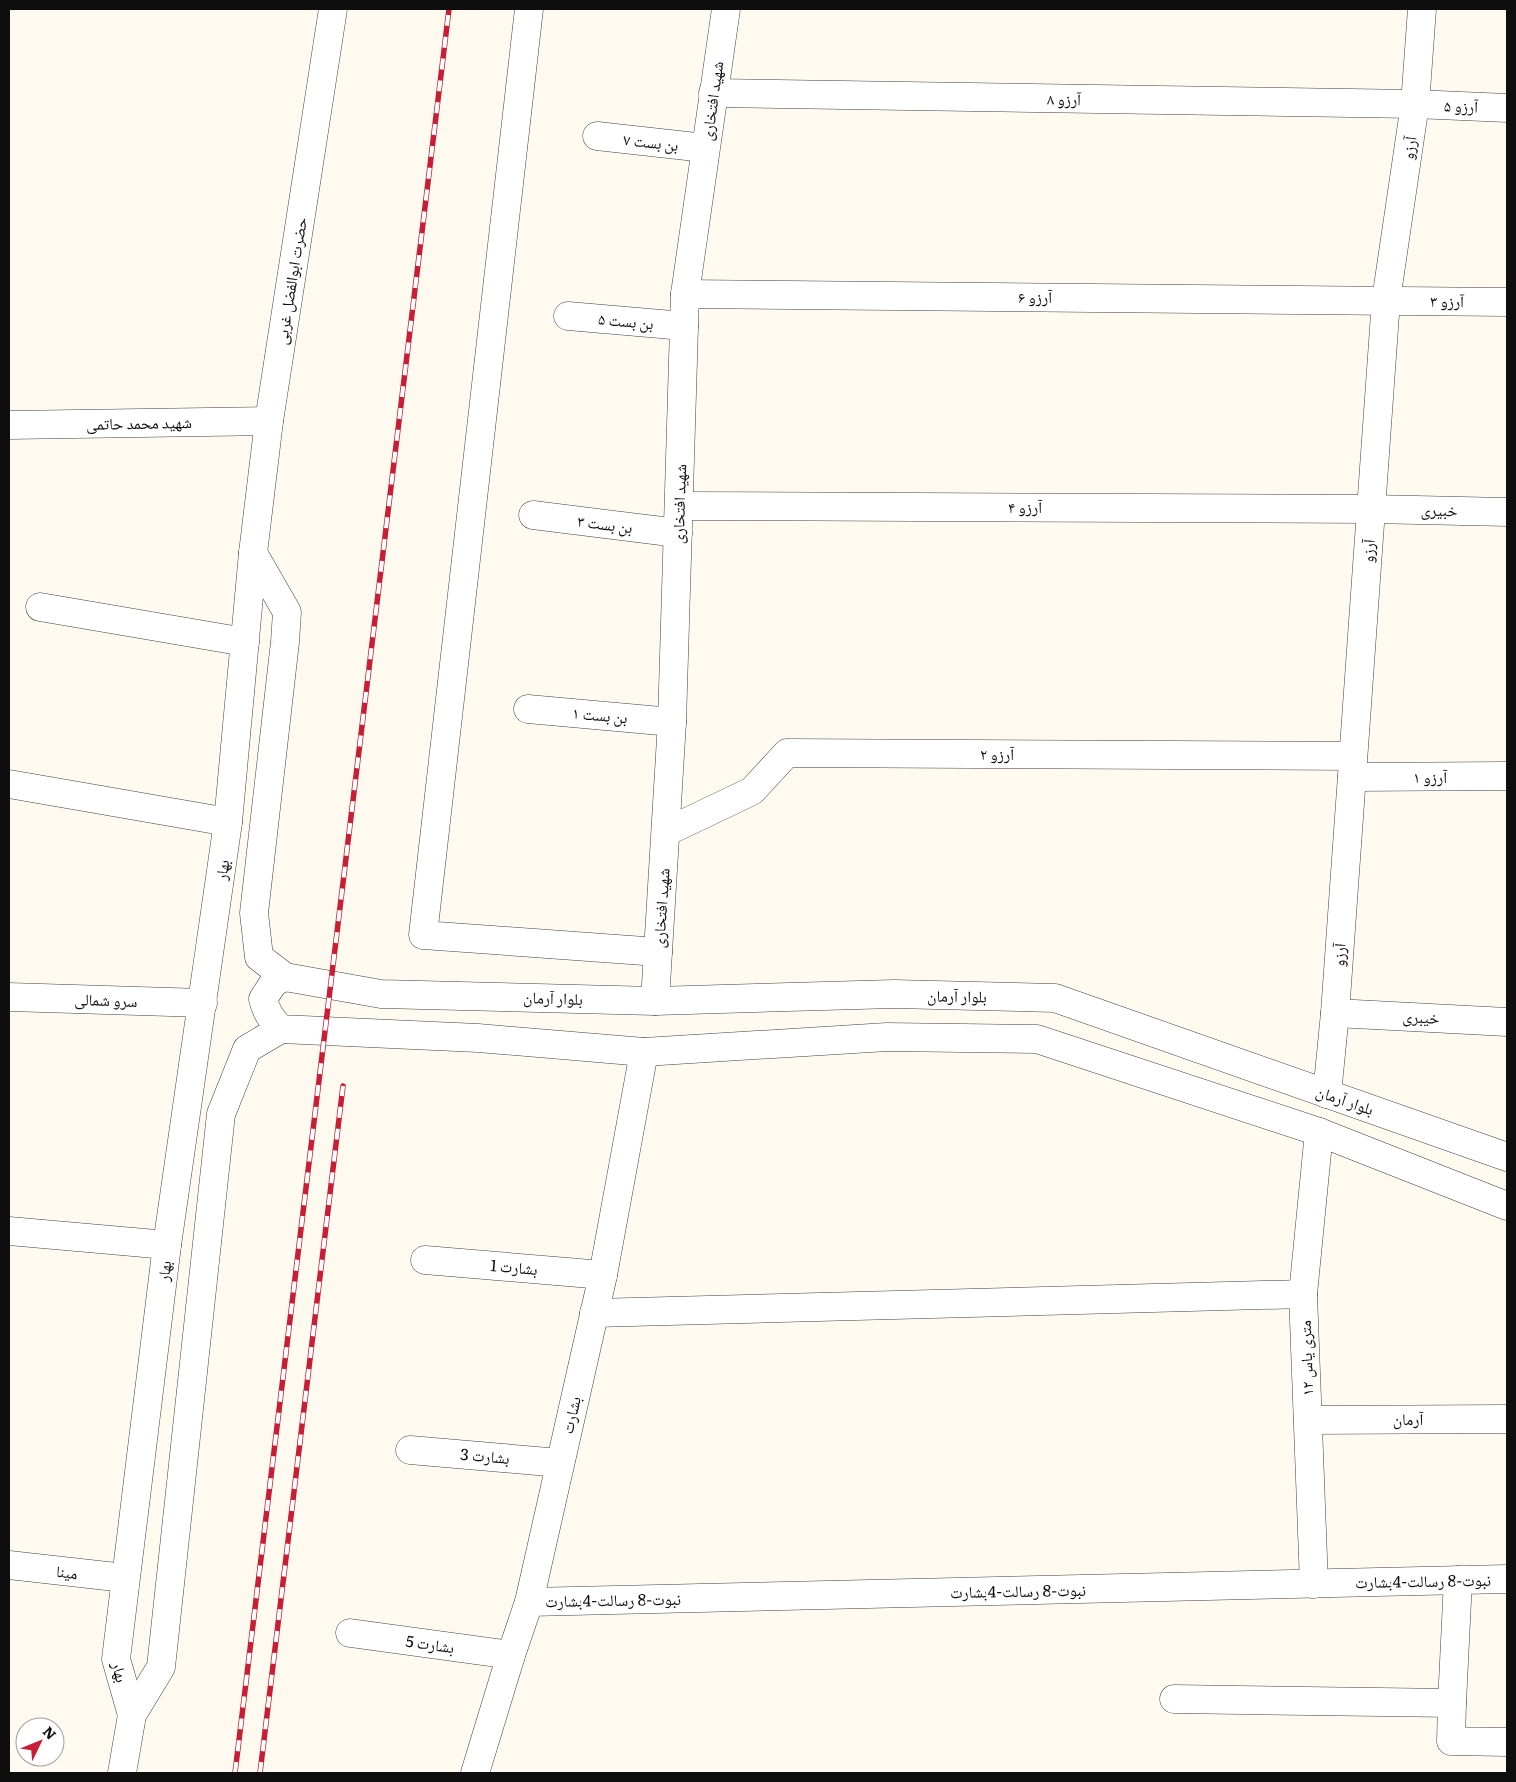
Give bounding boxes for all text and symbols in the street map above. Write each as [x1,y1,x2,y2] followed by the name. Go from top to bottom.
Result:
[694,59,728,142] street label: شهید افتخاری
[1047,86,1082,110] street label: آرزو ۸
[1444,92,1479,118] street label: آرزو ۵
[622,126,680,156] street label: بن بست ۷
[1394,134,1422,161] street label: آرزو
[268,215,312,346] street label: حضرت ابوالفضل غربی
[1018,284,1053,308] street label: آرزو ۶
[1430,288,1465,312] street label: آرزو ۳
[597,306,655,334] street label: بن بست ۵
[86,409,192,435] street label: شهید محمد حاتمی
[665,463,691,544] street label: شهید افتخاری
[1008,494,1043,518] street label: آرزو ۴
[1420,497,1458,521] street label: خبیری
[576,508,634,538] street label: بن بست ۳
[1354,537,1380,564] street label: آرزو
[571,700,629,728] street label: بن بست ۱
[980,741,1015,765] street label: آرزو ۲
[1413,764,1448,788] street label: آرزو ۱
[208,858,234,883] street label: بهار
[645,867,675,949] street label: شهید افتخاری
[1325,941,1351,968] street label: آرزو
[927,982,987,1008] street label: بلوار آرمان
[523,984,583,1010] street label: بلوار آرمان
[74,986,138,1012] street label: سرو شمالی
[1402,1003,1440,1029] street label: خیبری
[1313,1078,1377,1120] street label: بلوار آرمان
[489,1252,539,1280] street label: بشارت 1
[150,1259,176,1284] street label: بهار
[1292,1320,1318,1396] street label: ۱۲ متری یاس
[554,1394,586,1436] street label: بشارت
[1393,1406,1424,1430] street label: آرمان
[459,1441,511,1469] street label: بشارت 3
[55,1558,79,1584] street label: مینا
[1355,1567,1491,1593] street label: نبوت-8 رسالت-4بشارت
[950,1577,1086,1603] street label: نبوت-8 رسالت-4بشارت
[545,1586,681,1612] street label: نبوت-8 رسالت-4بشارت
[404,1628,456,1658] street label: بشارت 5
[107,1658,135,1685] street label: بهار
[15,1717,65,1767] north arrow
[39,1721,62,1744] text: N

